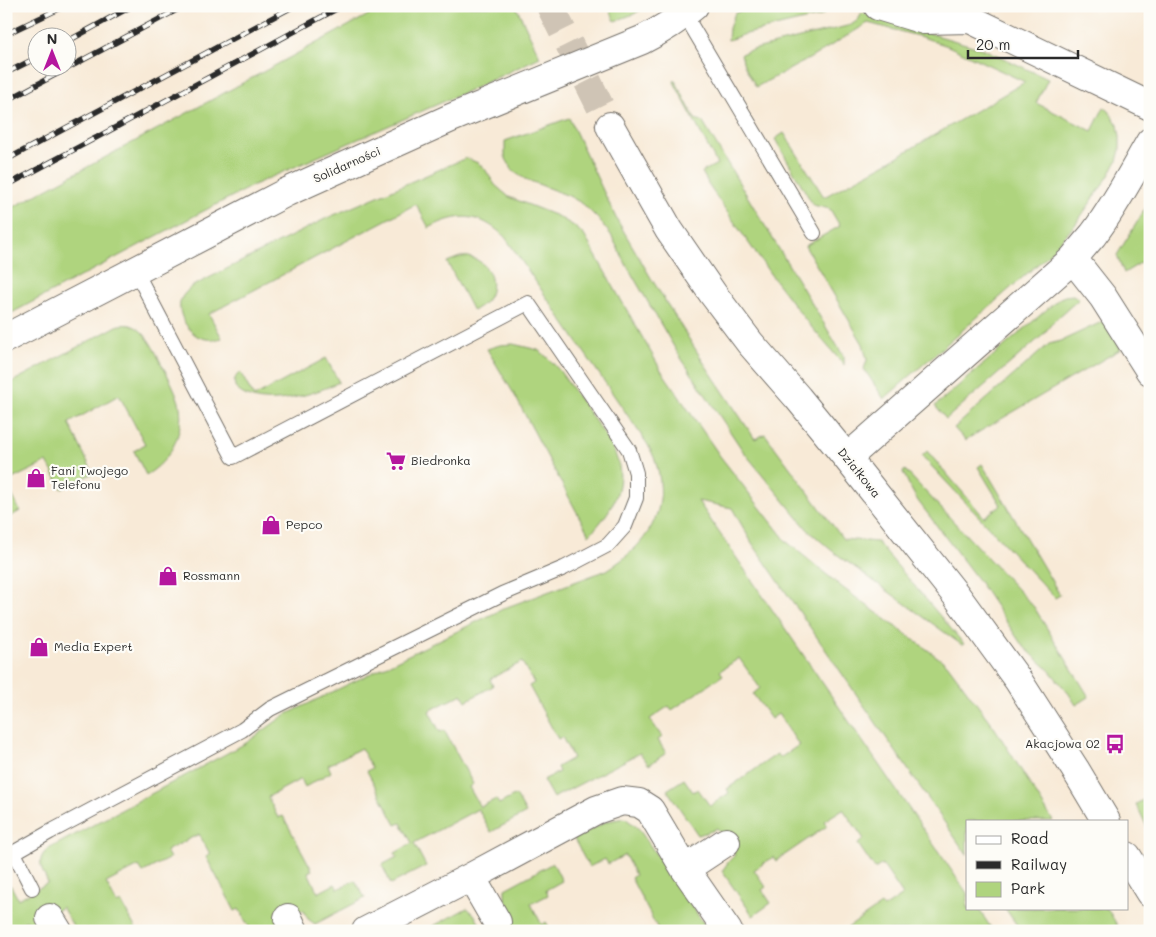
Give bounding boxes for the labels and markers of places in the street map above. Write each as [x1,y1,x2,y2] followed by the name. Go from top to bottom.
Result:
[385,450,407,472] supermarket icon: Biedronka
[411,452,471,468] place label: Biedronka
[51,462,128,492] place label: Fani Twojego Telefonu
[25,467,47,489] shop icon: Fani Twojego Telefonu
[260,514,282,536] shop icon: Pepco
[286,516,322,532] place label: Pepco
[157,565,179,587] shop icon: Rossmann
[183,567,240,583] place label: Rossmann
[28,636,50,658] shop icon: Media Expert
[54,638,133,654] place label: Media Expert
[1104,733,1126,755] bus stop icon: Akacjowa 02
[1025,735,1100,751] place label: Akacjowa 02

